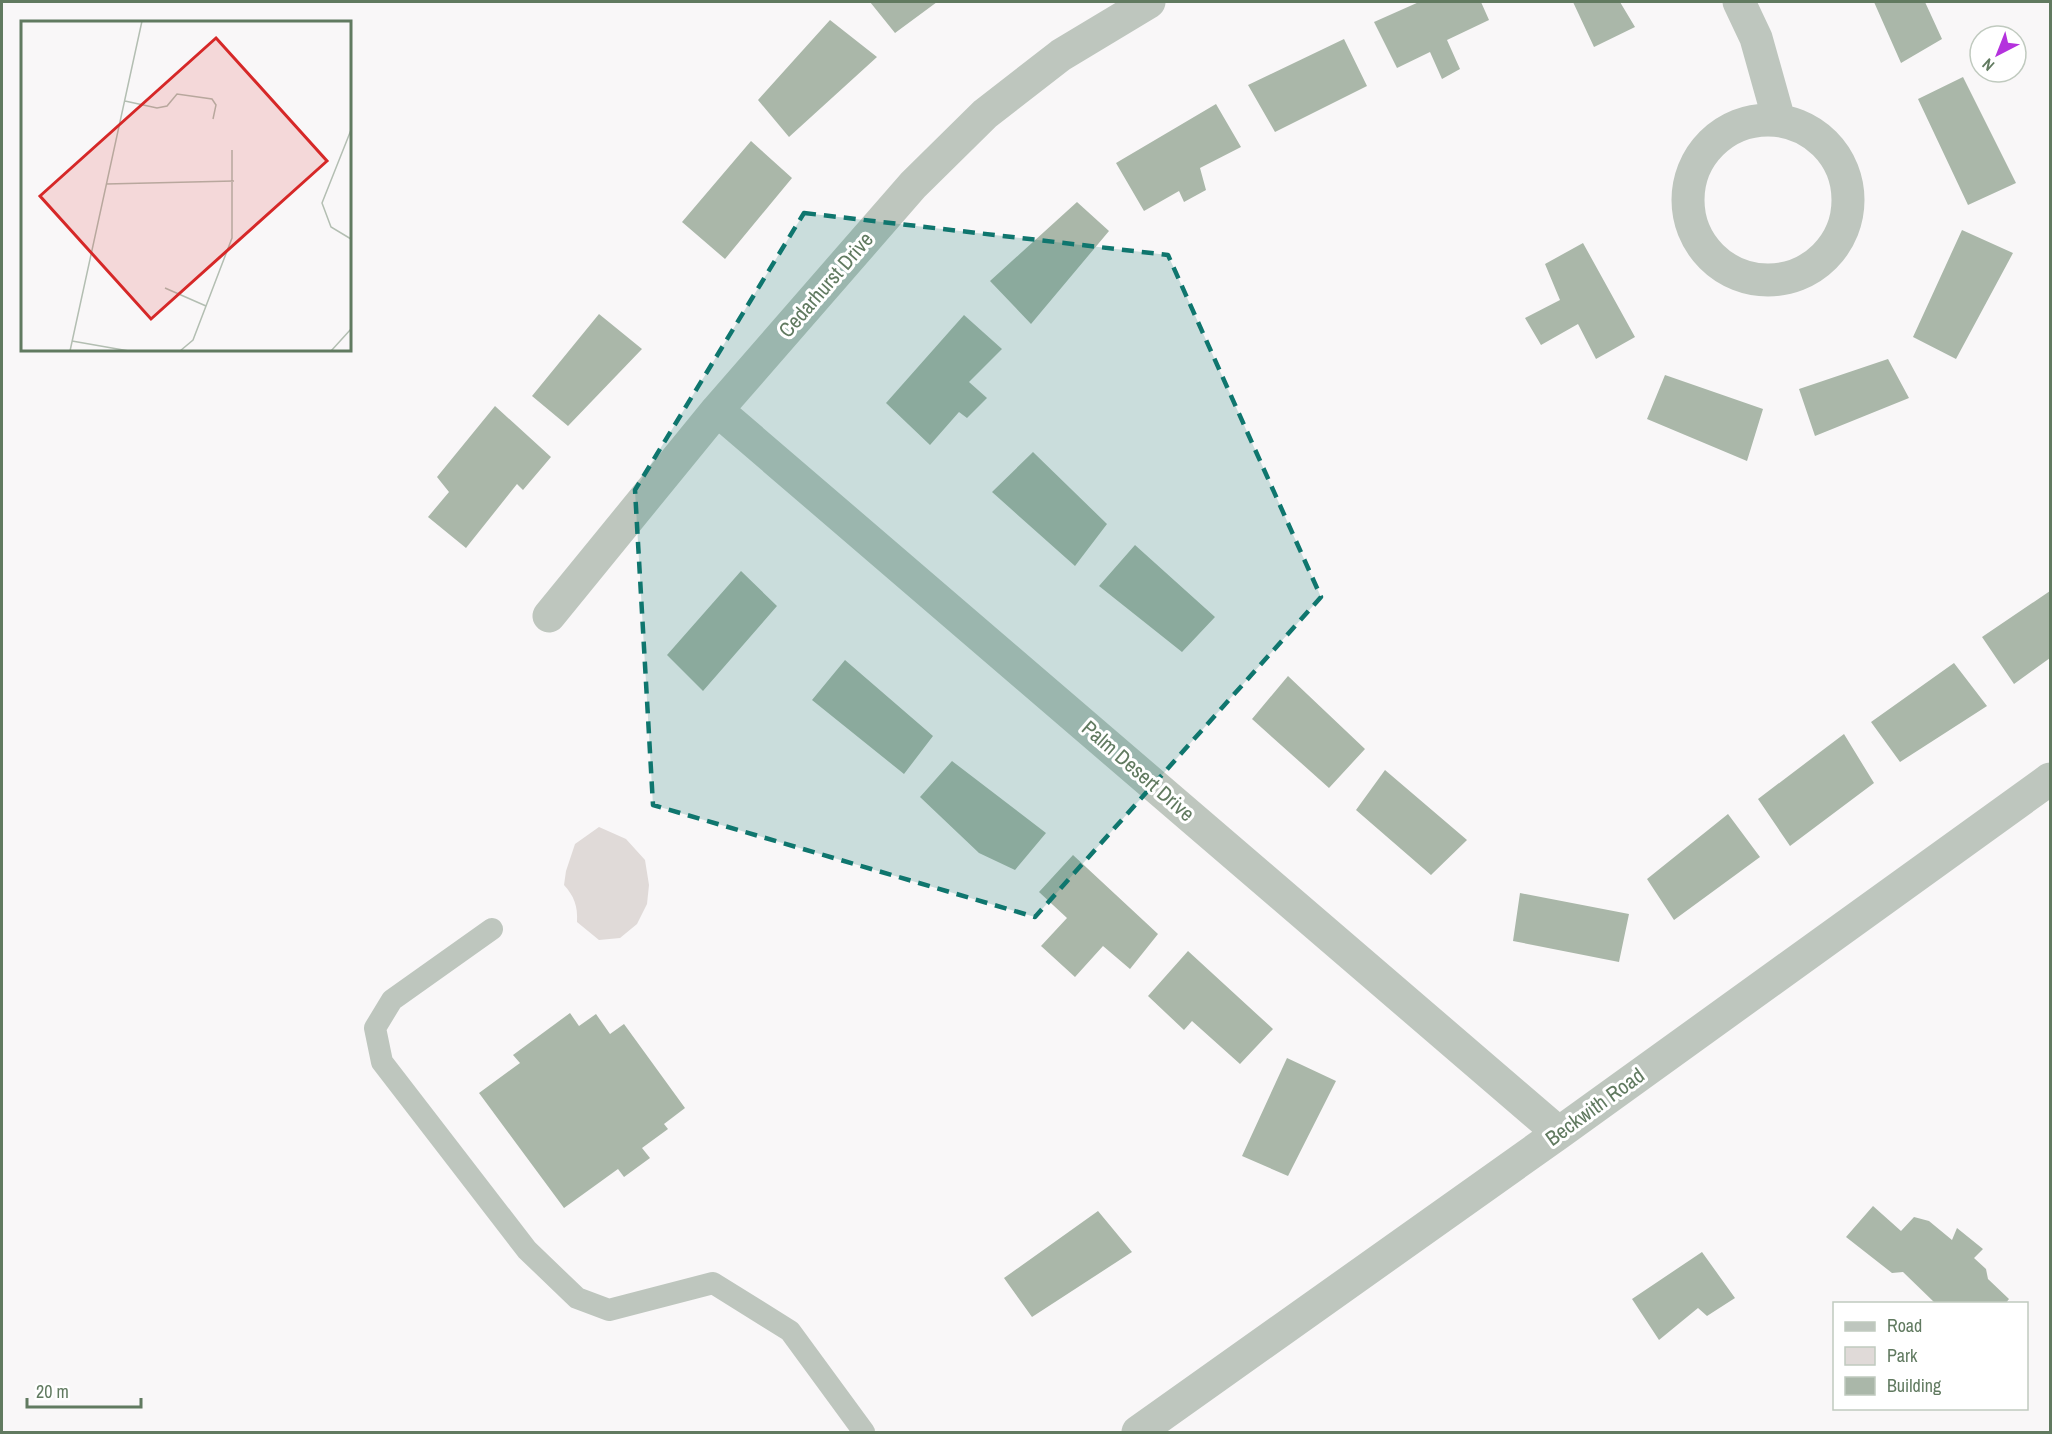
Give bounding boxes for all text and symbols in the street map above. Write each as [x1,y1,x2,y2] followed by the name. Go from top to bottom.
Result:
[21,21,351,351] inset map
[1968,24,2028,84] north arrow
[1977,54,1999,76] text: N
[772,226,880,344] street label: Cedarhurst Drive
[1076,714,1201,828] street label: Palm Desert Drive
[1539,1061,1650,1152] street label: Beckwith Road
[1833,1302,2028,1410] legend
[1887,1313,1922,1338] text: Road
[1887,1343,1918,1368] text: Park
[27,1371,141,1409] scale bar
[1887,1373,1942,1398] text: Building
[36,1379,69,1404] text: 20 m

